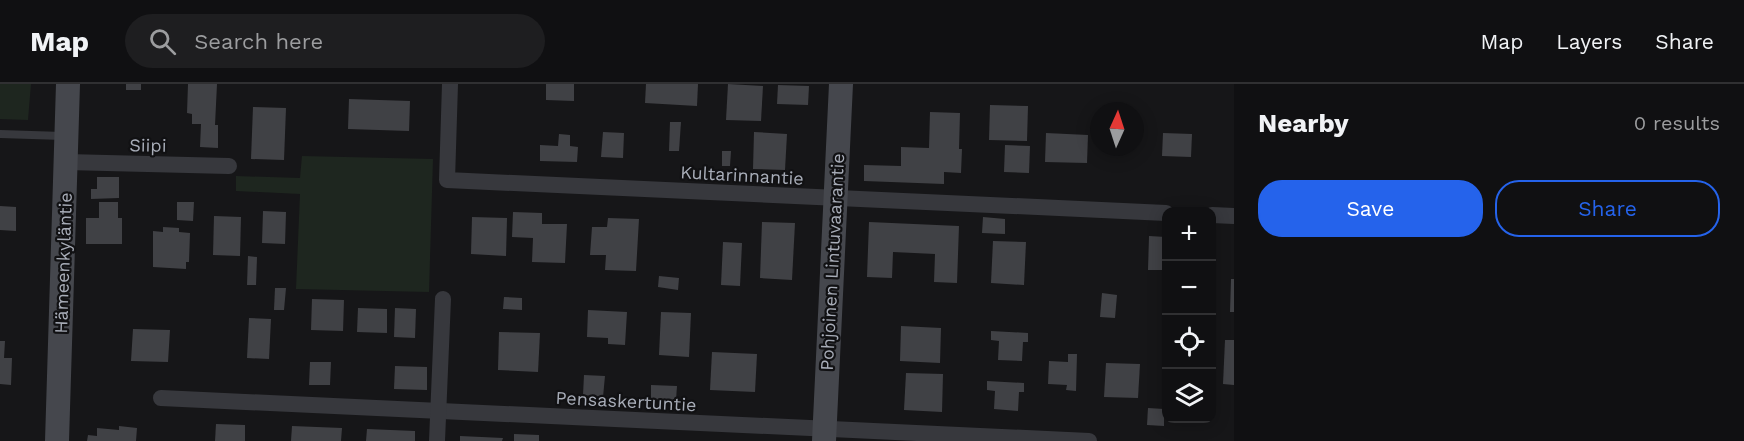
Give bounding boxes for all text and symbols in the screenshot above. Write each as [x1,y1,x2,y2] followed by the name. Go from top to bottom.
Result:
[125,14,545,68] search box
[30,25,89,58] text: Map
[146,25,179,58] icon: search
[194,29,323,54] text: Search here
[1480,29,1523,54] text: Map
[1556,29,1622,54] text: Layers
[1655,29,1714,54] text: Share
[1090,102,1144,156] north arrow
[1258,108,1349,138] text: Nearby
[1634,111,1720,135] text: 0 results
[129,134,167,156] street label: Siipi
[816,153,848,371] street label: Pohjoinen Lintuvaarantie
[680,161,804,189] street label: Kultarinnantie
[1258,180,1483,237] button: Save
[1495,180,1720,237] button: Share
[50,192,76,334] street label: Hämeenkyläntie
[1162,207,1216,423] map controls
[1162,207,1216,261] button: +
[1162,261,1216,315] button: −
[1162,315,1216,369] button: locate
[1162,369,1216,423] button: layers
[555,387,697,415] street label: Pensaskertuntie

